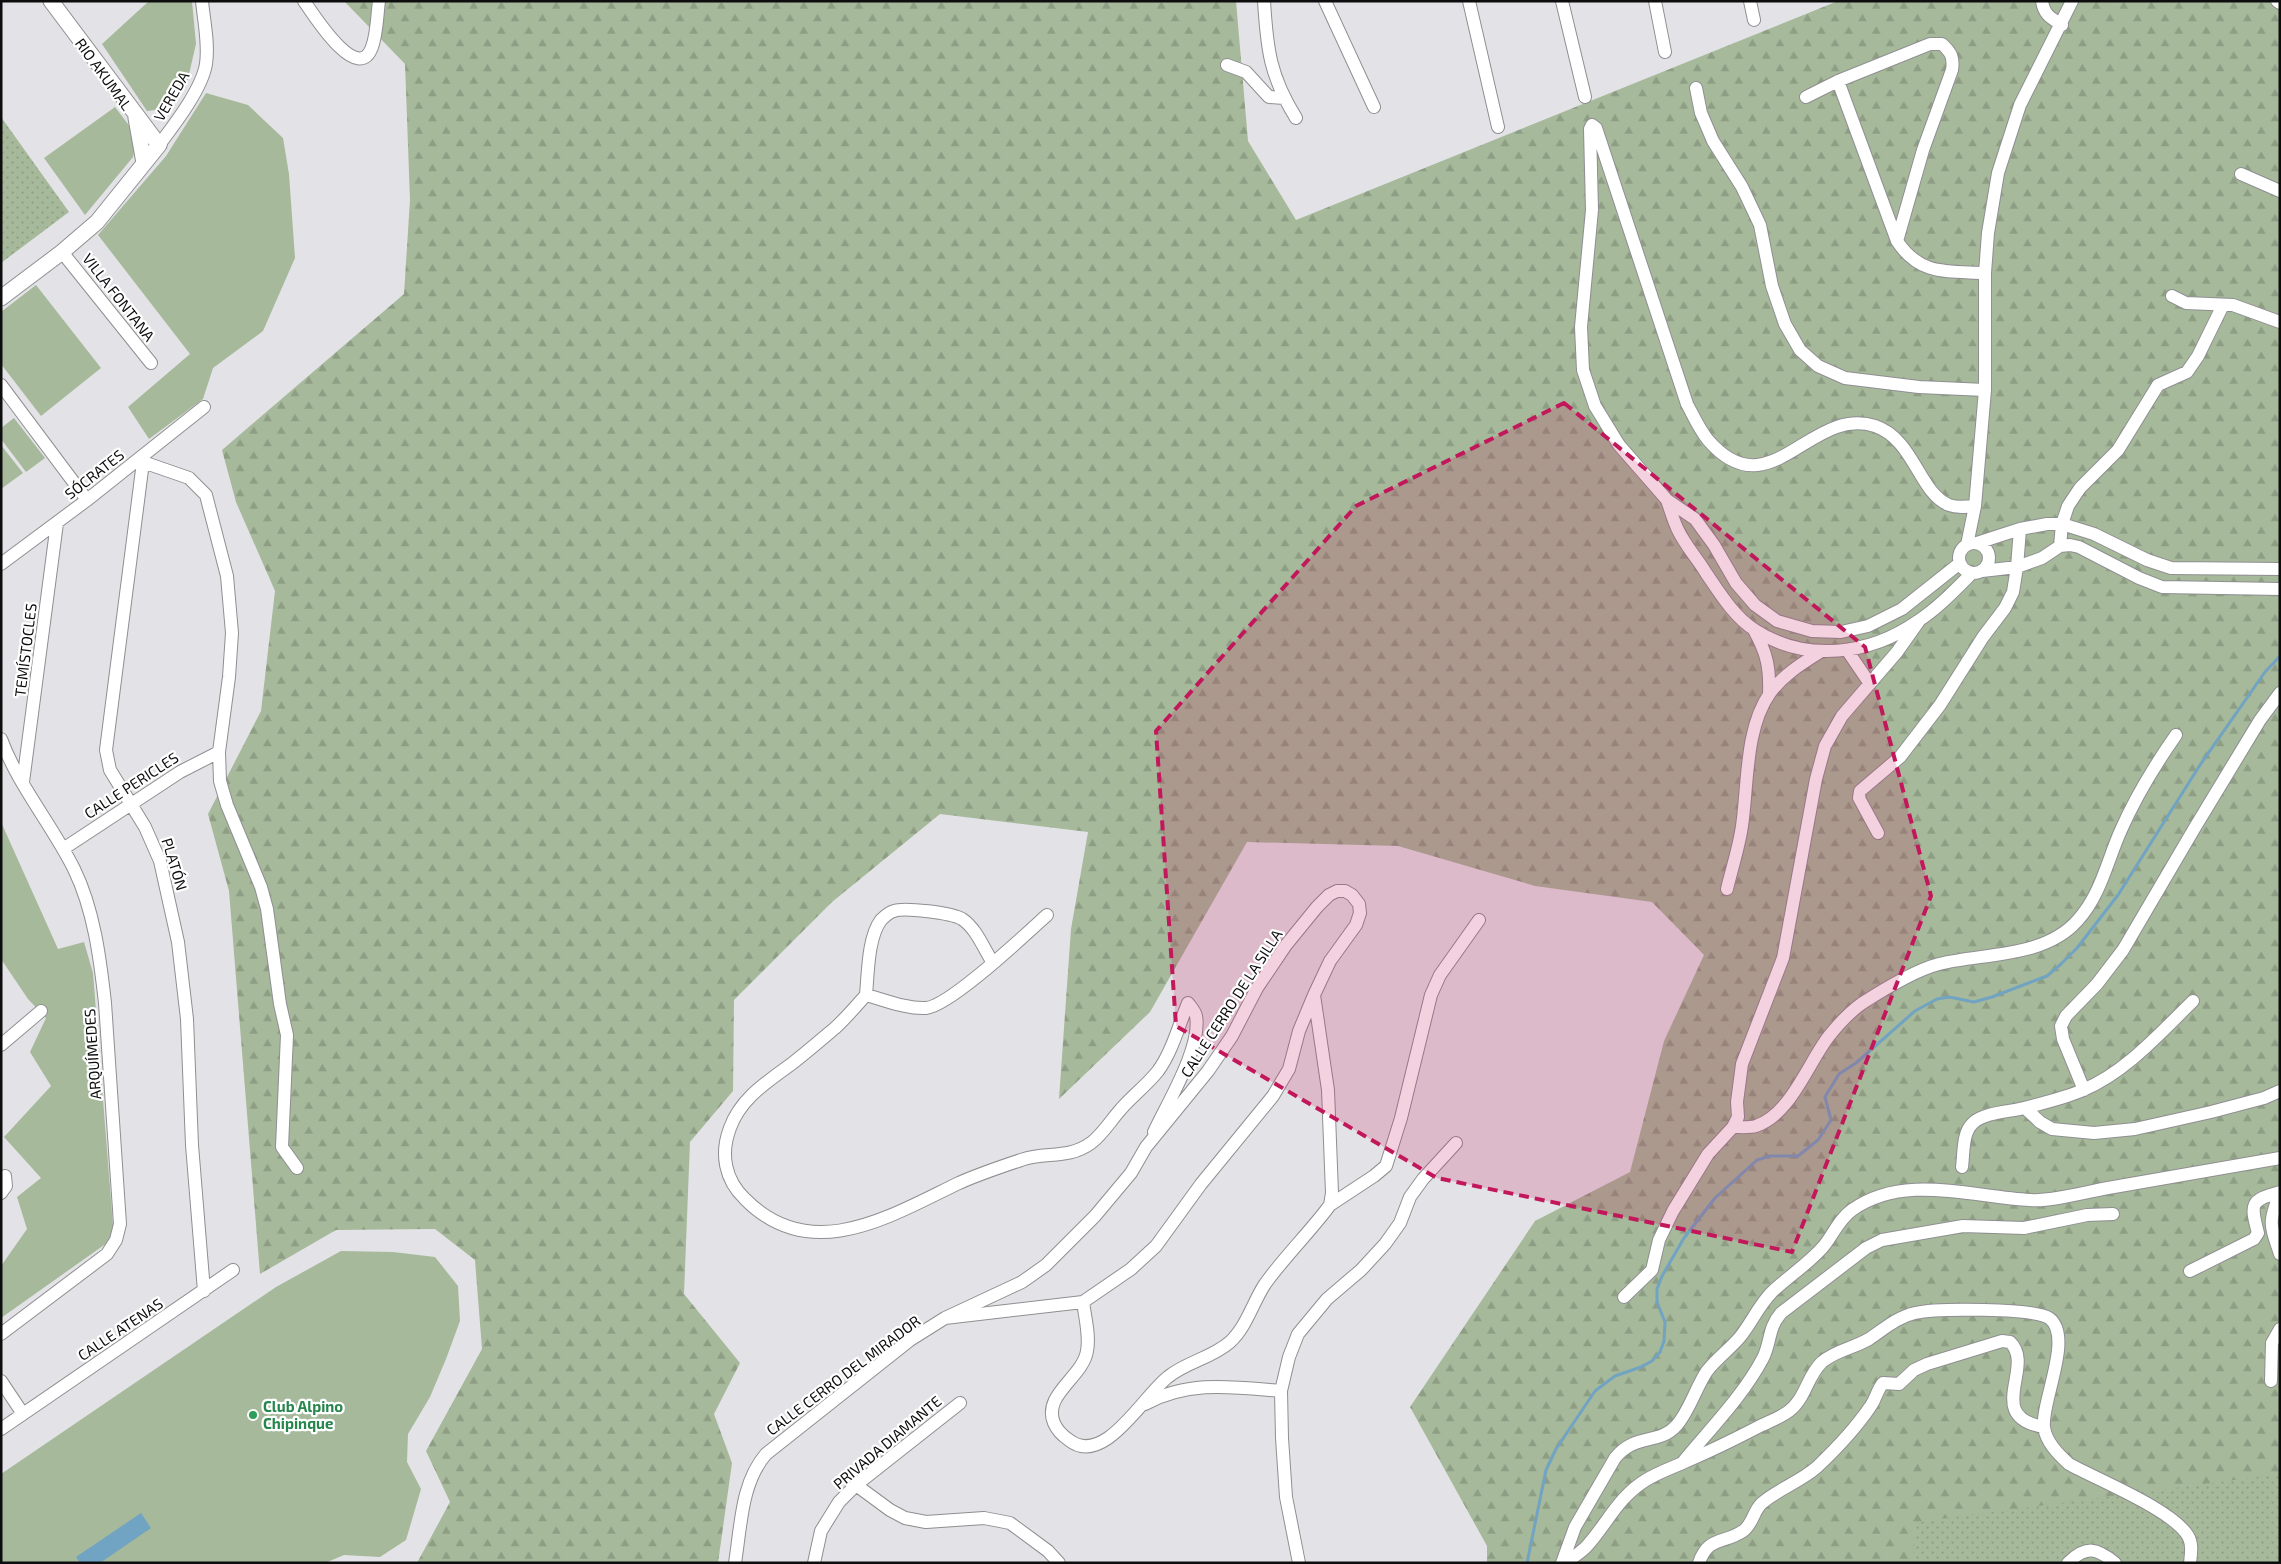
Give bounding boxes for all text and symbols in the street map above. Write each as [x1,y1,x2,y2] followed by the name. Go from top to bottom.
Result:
[72,34,136,114] street label: RIO AKUMAL
[150,67,193,124] street label: VEREDA
[79,250,159,345] street label: VILLA FONTANA
[61,445,127,503] street label: SÓCRATES
[10,602,40,698] street label: TEMÍSTOCLES
[81,748,181,822] street label: CALLE PERICLES
[158,835,192,893] street label: PLATÓN
[1176,925,1286,1080] street label: CALLE CERRO DE LA SILLA
[80,1008,105,1100] street label: ARQUÍMEDES
[74,1294,166,1364] street label: CALLE ATENAS
[763,1311,923,1439] street label: CALLE CERRO DEL MIRADOR
[829,1392,945,1492] street label: PRIVADA DIAMANTE
[263,1397,343,1432] place label: Club Alpino Chipinque
[247,1409,259,1421] marker: Club Alpino Chipinque

